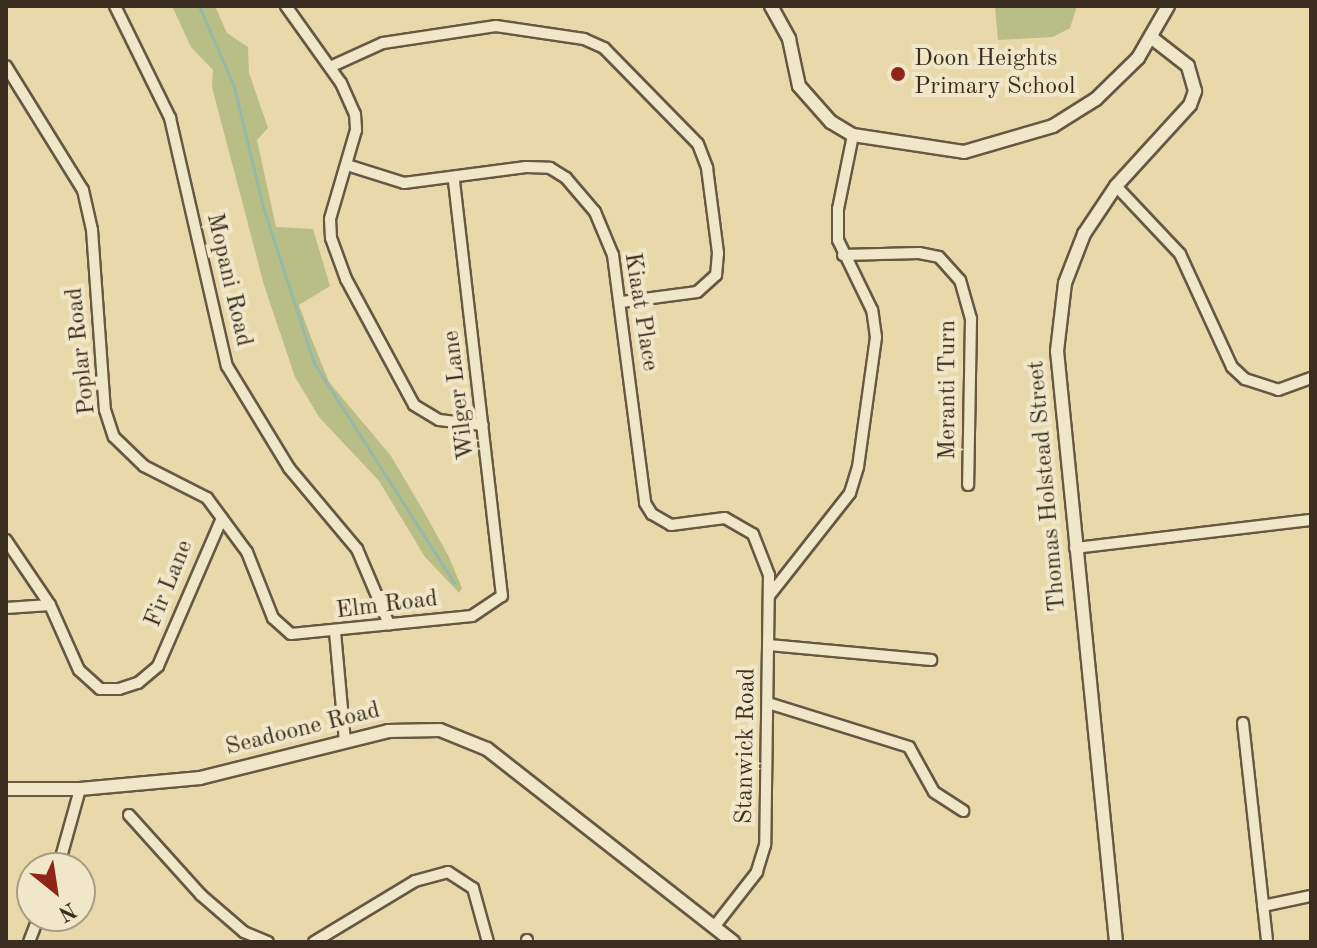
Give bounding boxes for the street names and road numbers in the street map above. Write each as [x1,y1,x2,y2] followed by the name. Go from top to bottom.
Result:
[199,211,257,349] street label: Mopani Road
[616,251,664,373] street label: Kiaat Place
[61,286,103,416] street label: Poplar Road
[935,320,963,460] street label: Meranti Turn
[438,329,482,461] street label: Wilger Lane
[1023,359,1073,613] street label: Thomas Holstead Street
[140,536,200,632] street label: Fir Lane
[334,585,440,627] street label: Elm Road
[731,668,763,824] street label: Stanwick Road
[223,697,383,763] street label: Seadoone Road

